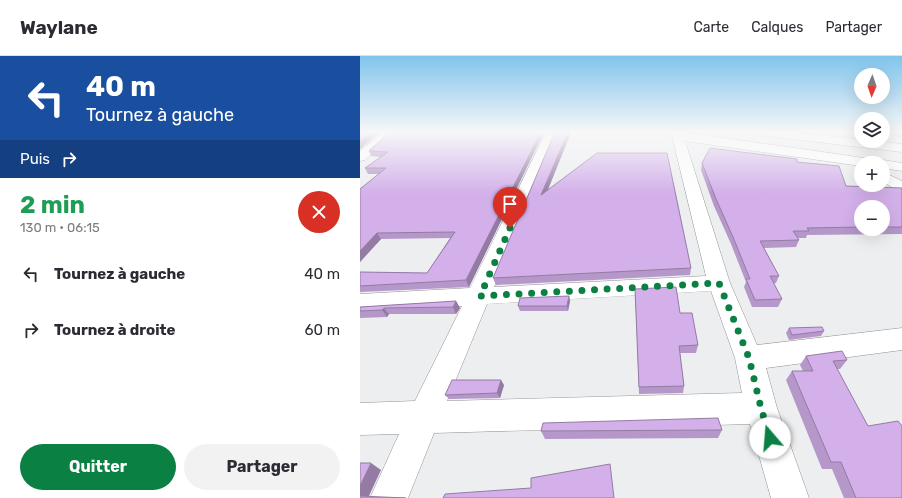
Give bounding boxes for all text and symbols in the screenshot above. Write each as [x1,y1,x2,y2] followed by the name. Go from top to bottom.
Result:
[20,16,98,39] text: Waylane
[693,19,729,36] text: Carte
[751,19,803,36] text: Calques
[825,19,882,36] text: Partager
[854,68,890,104] north arrow
[854,68,890,236] map controls
[86,70,156,103] text: 40 m
[20,72,72,124] icon: left
[86,104,234,126] text: Tournez à gauche
[854,112,890,148] button: layers
[58,148,80,170] icon: right
[20,150,50,168] text: Puis
[854,156,890,192] button: +
[493,187,527,228] pin
[20,191,85,219] text: 2 min
[298,191,340,233] button: close
[499,193,521,215] icon: arrive
[854,200,890,236] button: −
[20,220,100,235] text: 130 m · 06:15
[20,263,42,285] icon: left
[54,265,185,283] text: Tournez à gauche
[304,265,340,283] text: 40 m
[20,319,42,341] icon: right
[54,321,175,339] text: Tournez à droite
[304,321,340,339] text: 60 m
[749,417,791,459] position arrow
[20,444,176,490] button: Quitter
[184,444,340,490] button: Partager

